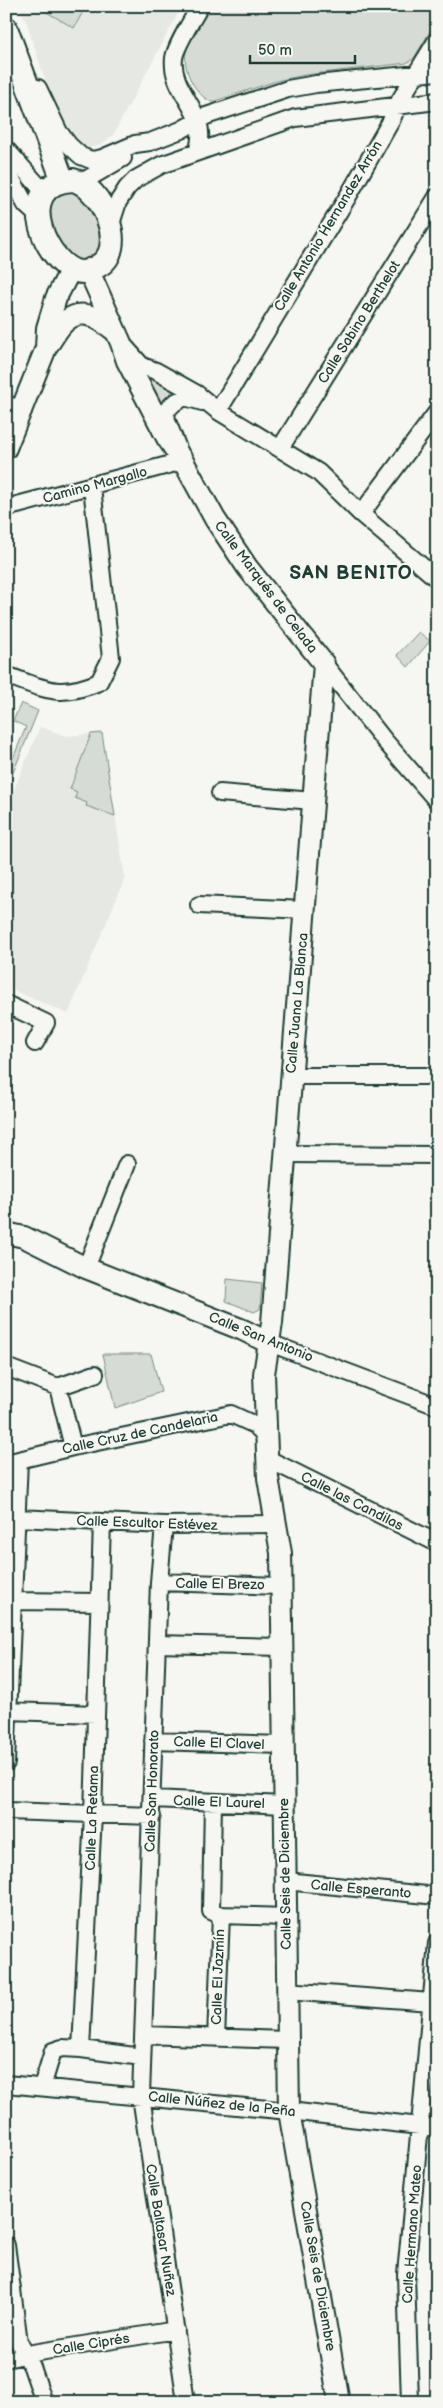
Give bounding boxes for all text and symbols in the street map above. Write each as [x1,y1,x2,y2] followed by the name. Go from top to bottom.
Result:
[250,32,356,64] scale bar
[258,41,292,60] text: 50 m
[270,138,386,314] street label: Calle Antonio Hernandez Arrón
[314,257,404,387] street label: Calle Sabino Berthelot
[41,463,149,507] street label: Camino Margallo
[211,517,321,657] street label: Calle Marqués de Celada
[289,562,413,585] district label: SAN BENITO
[282,932,312,1074] street label: Calle Juana La Blanca
[206,1308,316,1366] street label: Calle San Antonio
[61,1408,219,1458] street label: Calle Cruz de Candelaria
[298,1468,406,1534] street label: Calle las Candilas
[76,1512,218,1534] street label: Calle Escultor Estévez
[175,1575,265,1593] street label: Calle El Brezo
[141,1729,163,1852] street label: Calle San Honorato
[173,1733,265,1753] street label: Calle El Clavel
[82,1765,102,1871] street label: Calle La Retama
[173,1792,265,1812] street label: Calle El Laurel
[275,1798,295,1950] street label: Calle Seis de Diciembre
[310,1876,412,1902] street label: Calle Esperanto
[208,1929,228,2025] street label: Calle El Jazmín
[147,2088,297,2120] street label: Calle Núñez de la Peña
[142,2163,180,2298] street label: Calle Baltasar Nuñez
[399,2164,425,2304] street label: Calle Hermano Mateo
[296,2200,340,2352] street label: Calle Seis de Diciembre
[51,2330,131,2358] street label: Calle Ciprés

